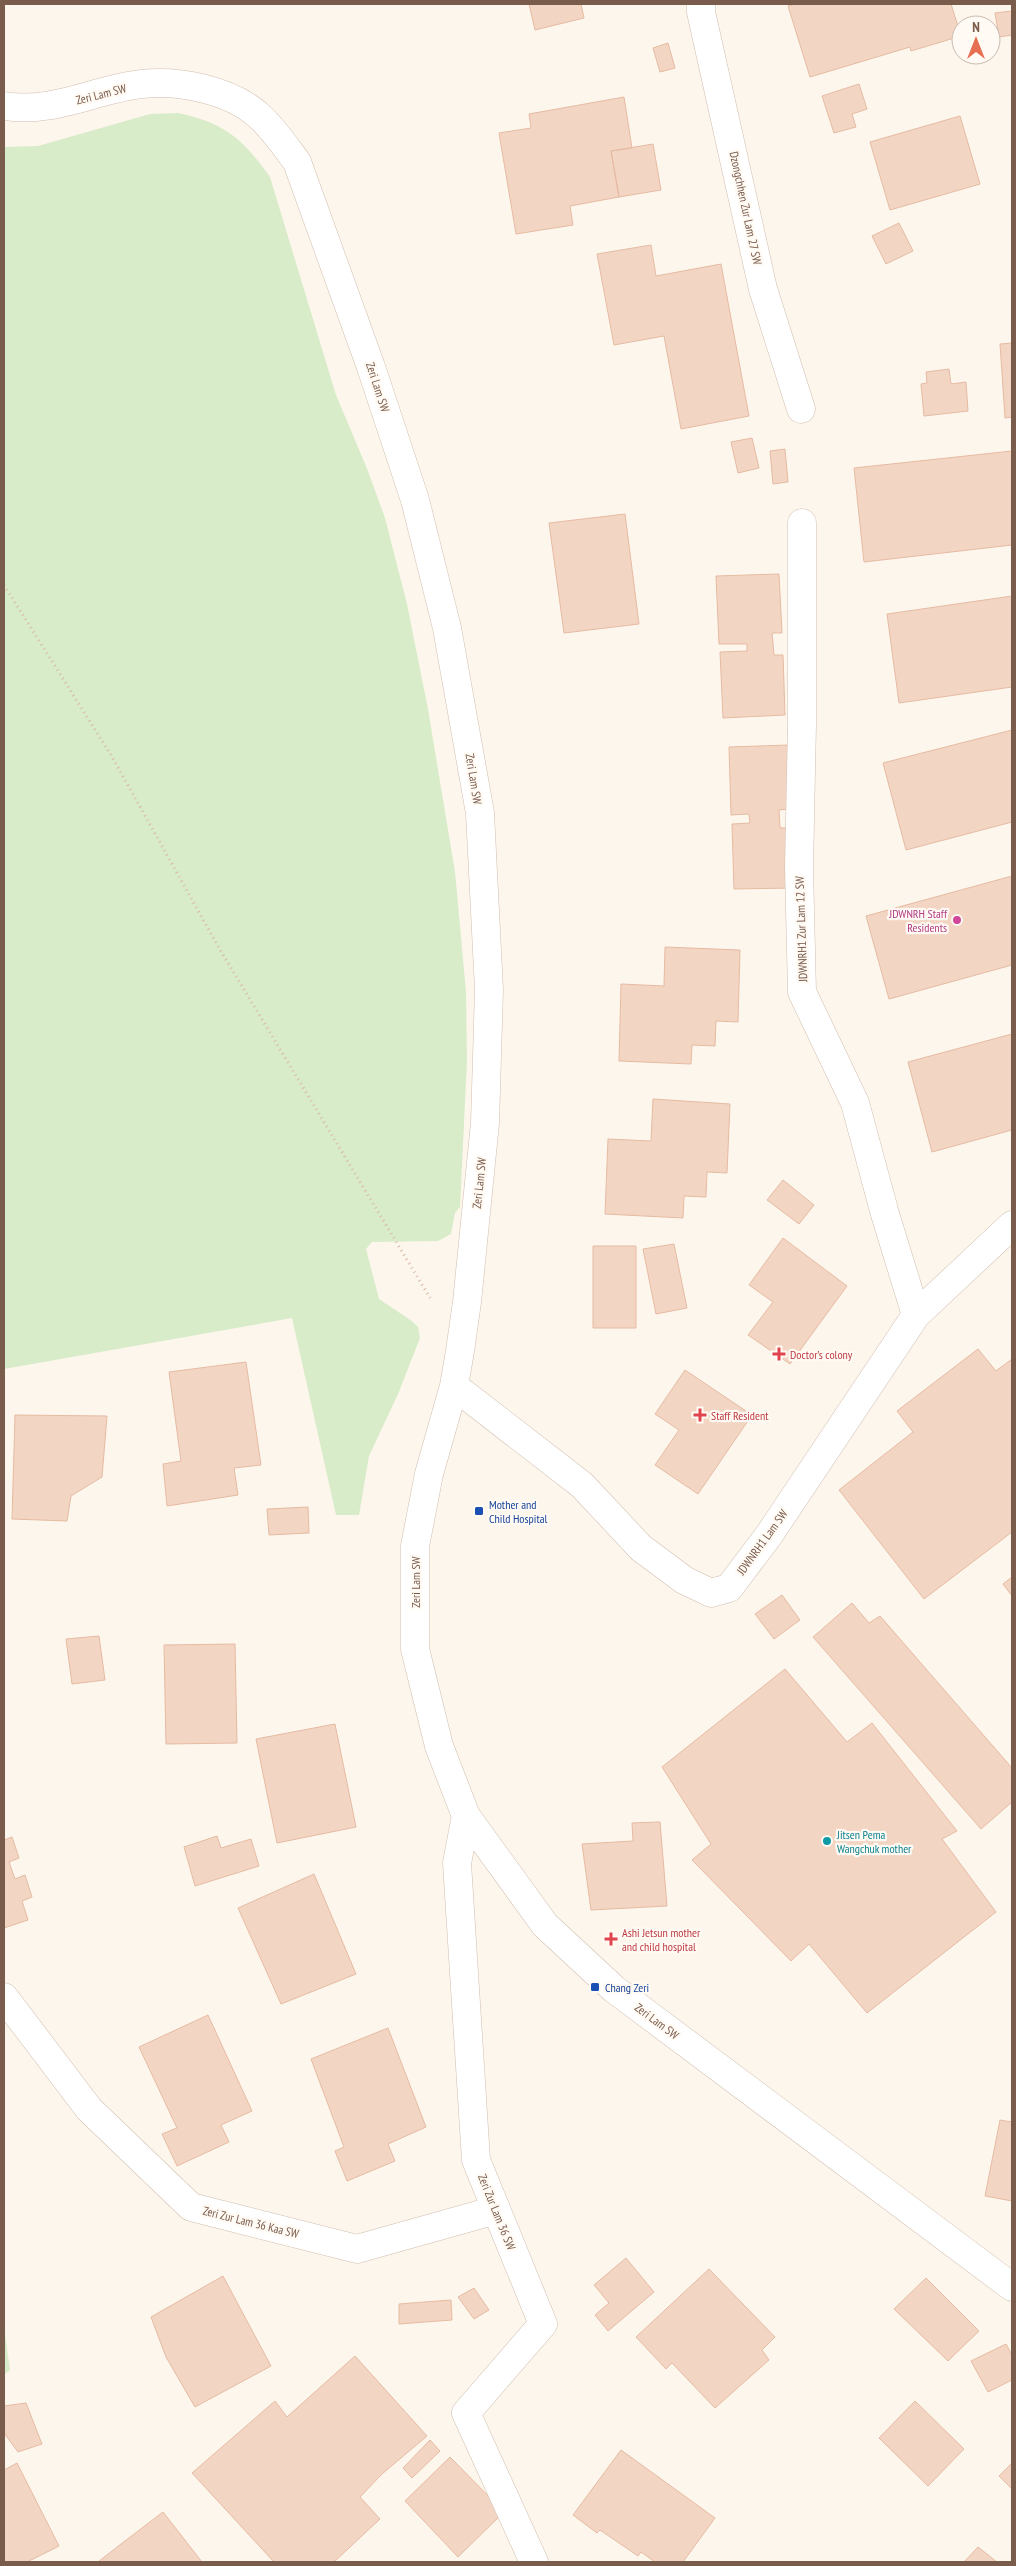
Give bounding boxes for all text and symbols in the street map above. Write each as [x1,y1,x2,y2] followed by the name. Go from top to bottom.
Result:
[951,15,1001,65] north arrow
[972,18,980,36] text: N
[74,81,128,107] street label: Zeri Lam SW
[727,150,765,266] street label: Dzongchhen Zur Lam 27 SW
[363,360,393,414] street label: Zeri Lam SW
[463,752,485,806] street label: Zeri Lam SW
[792,876,810,983] street label: JDWNRH1 Zur Lam 12 SW
[888,906,948,935] place label: JDWNRH Staff Residents
[951,914,963,926] marker: JDWNRH Staff Residents
[469,1157,489,1209] street label: Zeri Lam SW
[772,1347,786,1361] marker: Doctor’s colony
[790,1347,853,1362] place label: Doctor’s colony
[693,1408,707,1422] marker: Staff Resident
[711,1408,769,1423] place label: Staff Resident
[489,1497,548,1526] place label: Mother and Child Hospital
[473,1505,485,1517] marker: Mother and Child Hospital
[733,1507,791,1578] street label: JDWNRH1 Lam SW
[408,1556,423,1608] street label: Zeri Lam SW
[836,1827,912,1856] place label: Jitsen Pema Wangchuk mother
[821,1835,833,1847] marker: Jitsen Pema Wangchuk mother
[622,1925,701,1954] place label: Ashi Jetsun mother and child hospital
[604,1932,618,1946] marker: Ashi Jetsun mother and child hospital
[605,1980,649,1995] place label: Chang Zeri
[589,1981,601,1993] marker: Chang Zeri
[632,2000,682,2042] street label: Zeri Lam SW
[475,2172,519,2252] street label: Zeri Zur Lam 36 SW
[201,2203,301,2241] street label: Zeri Zur Lam 36 Kaa SW

